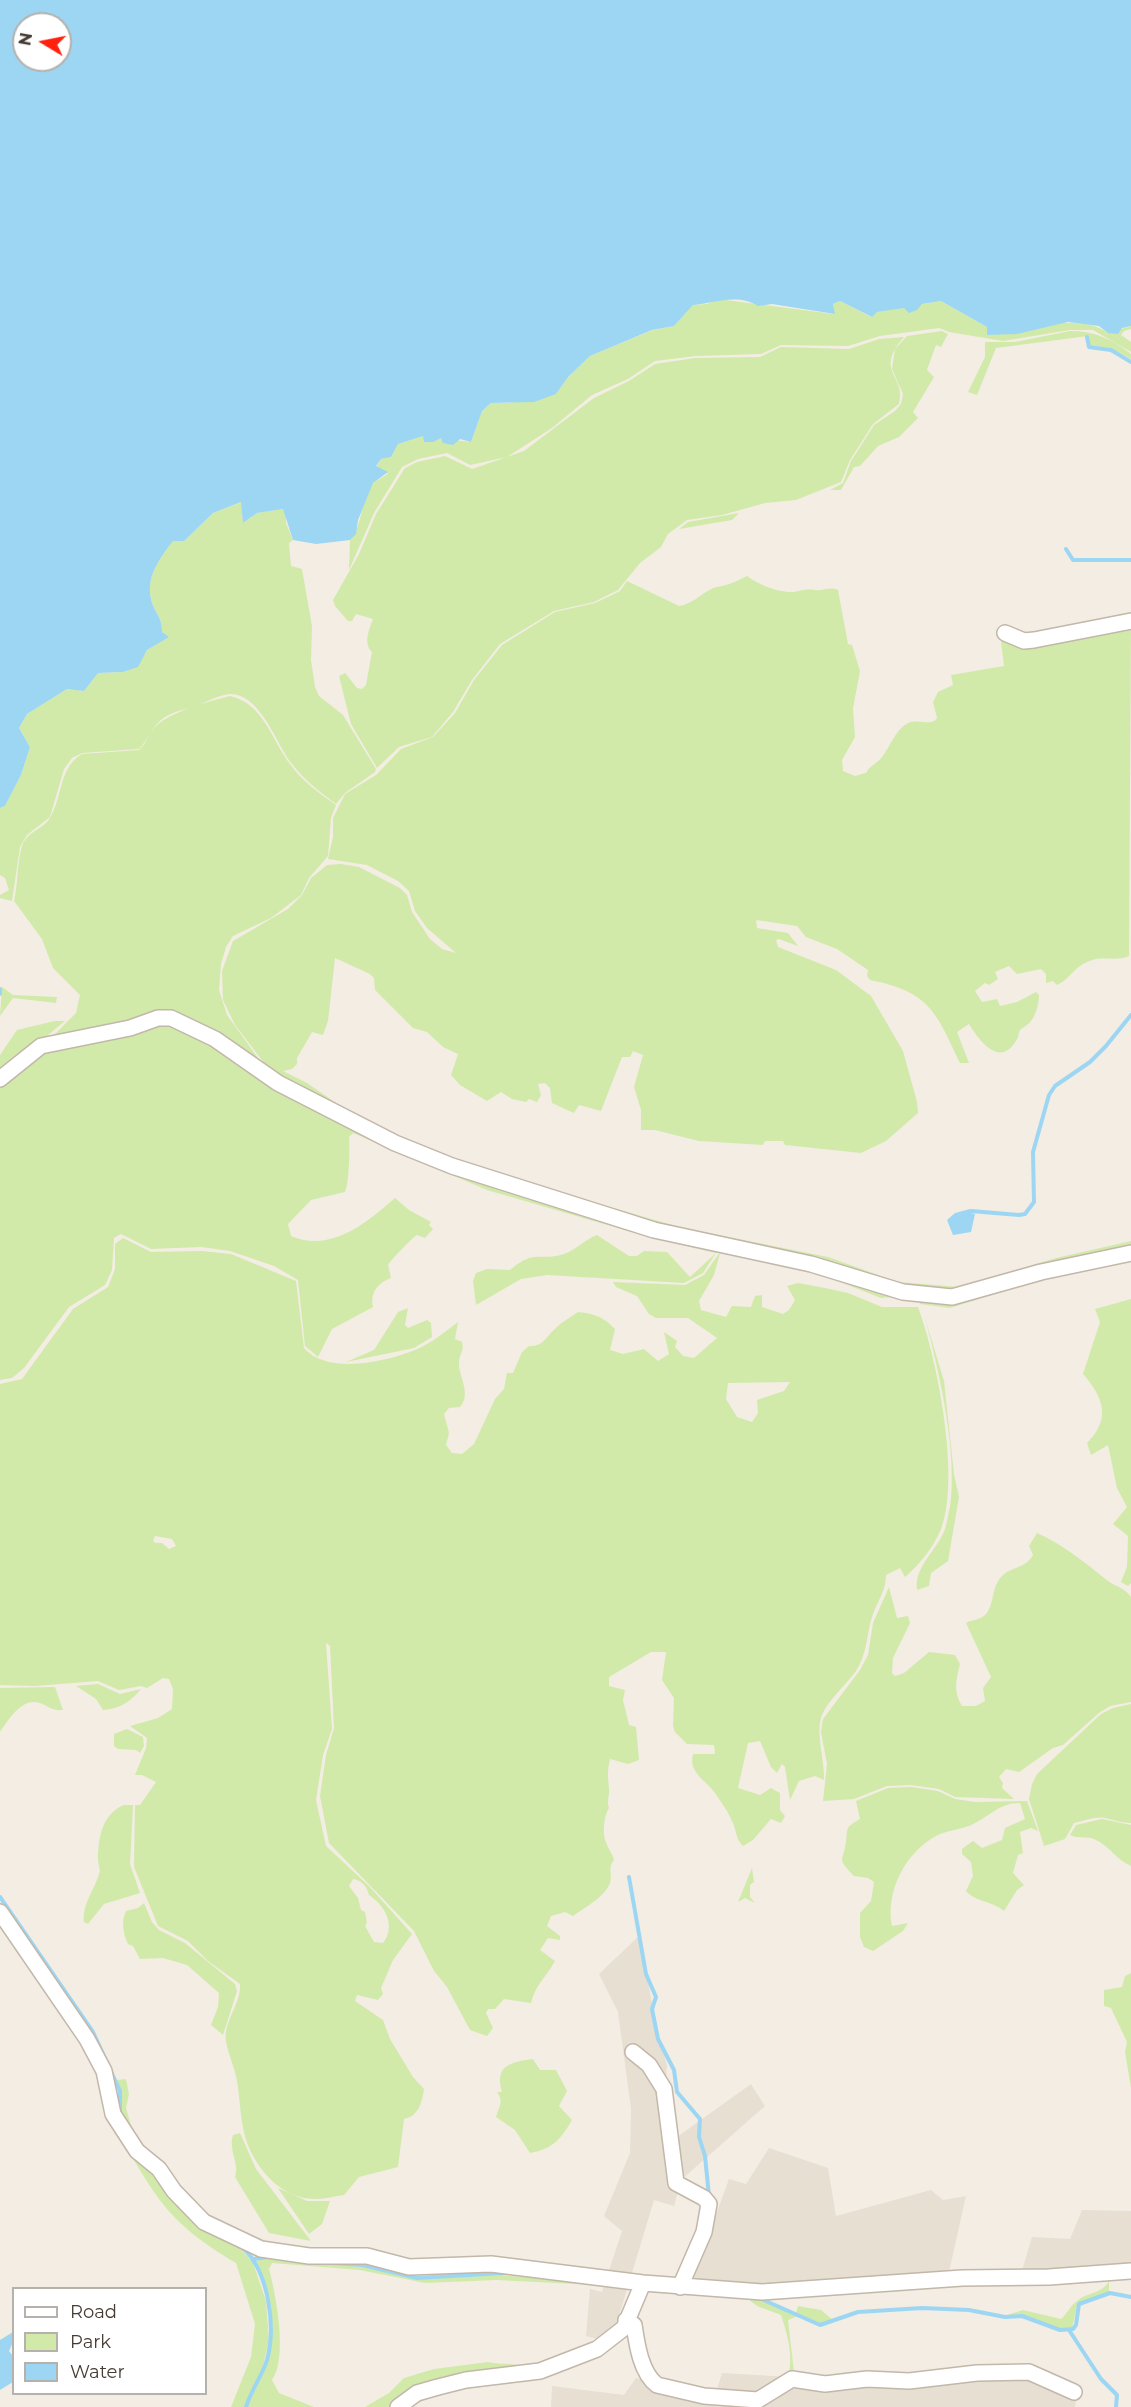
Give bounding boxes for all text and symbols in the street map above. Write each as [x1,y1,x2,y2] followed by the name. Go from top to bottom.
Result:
[12,12,72,72] north arrow
[15,31,36,47] text: N
[12,2287,207,2395] legend
[70,2301,117,2323] text: Road
[70,2331,111,2353] text: Park
[70,2361,125,2383] text: Water

